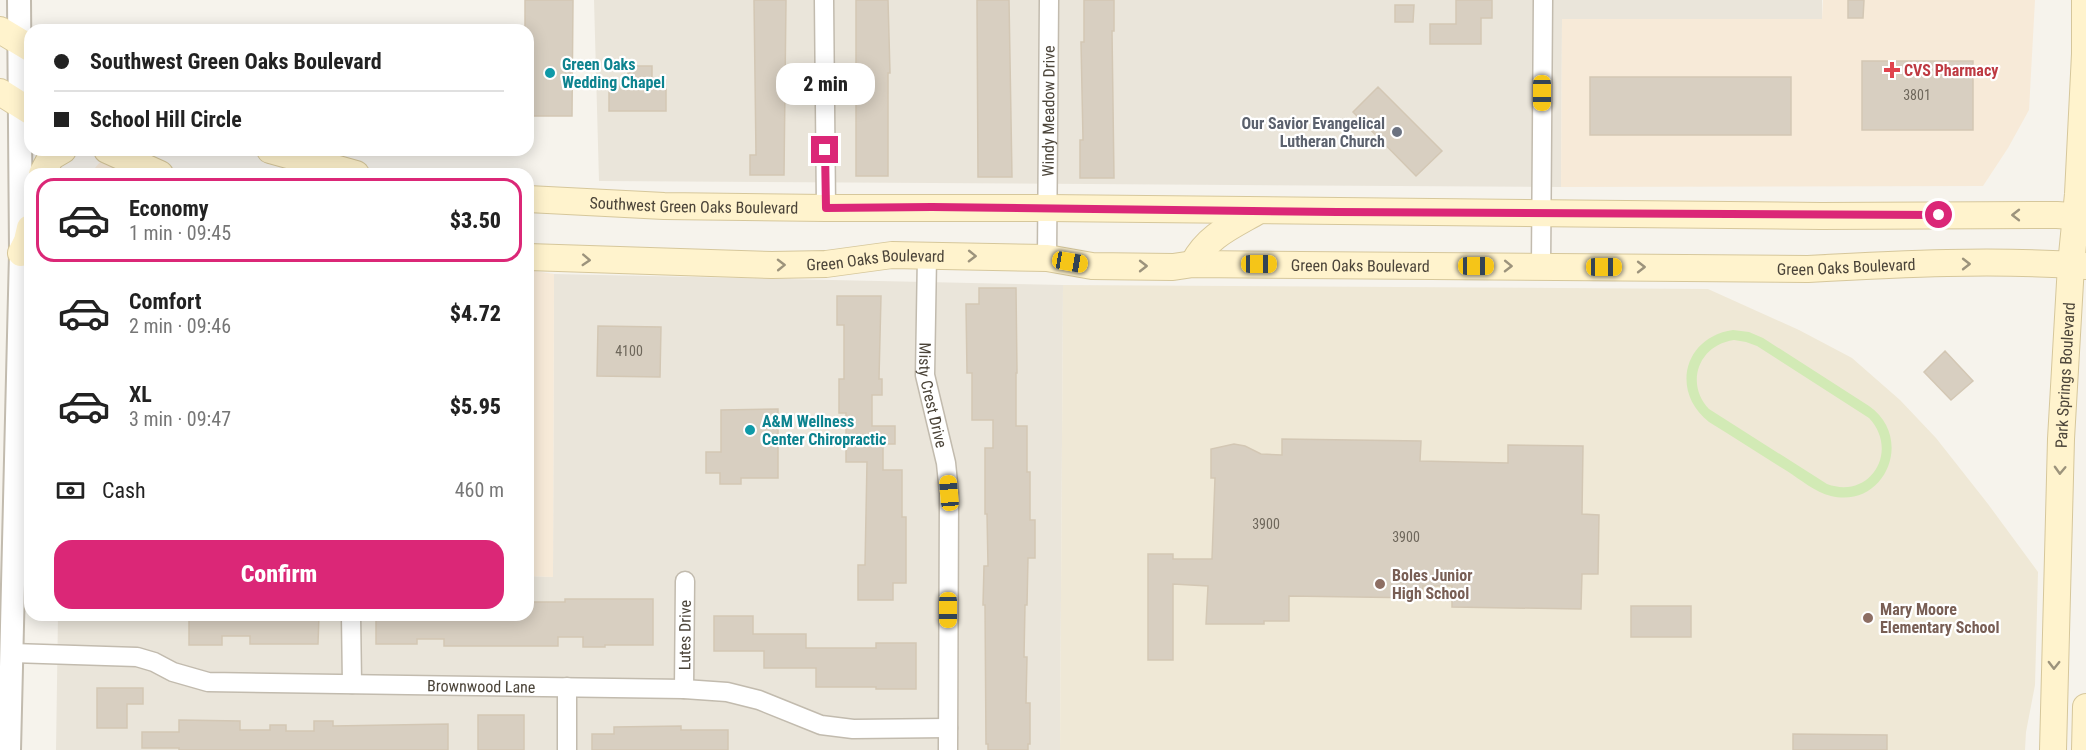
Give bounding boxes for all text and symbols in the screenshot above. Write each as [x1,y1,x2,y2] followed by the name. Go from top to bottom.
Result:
[1038,45,1058,177] street label: Windy Meadow Drive
[90,49,382,74] text: Southwest Green Oaks Boulevard
[562,55,665,92] place label: Green Oaks Wedding Chapel
[1904,61,1998,80] place label: CVS Pharmacy
[776,63,874,105] callout: 2 min
[1885,63,1899,77] marker: CVS Pharmacy
[543,66,557,80] marker: Green Oaks Wedding Chapel
[803,72,848,96] text: 2 min
[1533,75,1551,111] car
[1903,87,1931,103] house number: 3801
[90,107,242,132] text: School Hill Circle
[1241,114,1385,151] place label: Our Savior Evangelical Lutheran Church
[1390,125,1404,139] marker: Our Savior Evangelical Lutheran Church
[811,136,838,163] route end
[57,193,111,247] icon: car
[589,193,798,217] street label: Southwest Green Oaks Boulevard
[129,196,209,221] text: Economy
[1925,201,1952,228] route start
[450,208,501,233] text: $3.50
[2012,209,2021,221] one-way arrow
[129,221,231,245] text: 1 min · 09:45
[806,245,945,274] street label: Green Oaks Boulevard
[967,250,976,263] one-way arrow
[1051,250,1089,274] car
[582,253,591,266] one-way arrow
[1777,254,1916,279] street label: Green Oaks Boulevard
[1241,255,1277,273] car
[1291,255,1430,275] street label: Green Oaks Boulevard
[1458,257,1494,275] car
[777,258,786,271] one-way arrow
[1586,258,1622,276] car
[1961,258,1970,270] one-way arrow
[1138,260,1147,272] one-way arrow
[1504,260,1513,272] one-way arrow
[1637,261,1646,273] one-way arrow
[57,286,111,340] icon: car
[129,289,202,314] text: Comfort
[450,301,501,326] text: $4.72
[2051,302,2078,448] street label: Park Springs Boulevard
[129,314,231,338] text: 2 min · 09:46
[915,342,952,450] street label: Misty Crest Drive
[615,343,643,359] house number: 4100
[57,379,111,433] icon: car
[129,382,152,407] text: XL
[450,394,501,419] text: $5.95
[129,407,231,431] text: 3 min · 09:47
[762,412,886,449] place label: A&M Wellness Center Chiropractic
[743,423,757,437] marker: A&M Wellness Center Chiropractic
[2054,465,2067,474] one-way arrow
[54,474,87,507] icon: cash
[938,474,960,512] car
[102,478,146,503] text: Cash
[455,478,504,502] text: 460 m
[1252,516,1280,532] house number: 3900
[1392,529,1420,545] house number: 3900
[54,540,504,609] button: Confirm
[1392,566,1472,603] place label: Boles Junior High School
[1373,577,1387,591] marker: Boles Junior High School
[939,592,957,628] car
[675,600,694,670] street label: Lutes Drive
[1880,600,1999,637] place label: Mary Moore Elementary School
[1861,611,1875,625] marker: Mary Moore Elementary School
[2048,660,2061,669] one-way arrow
[427,676,536,696] street label: Brownwood Lane

